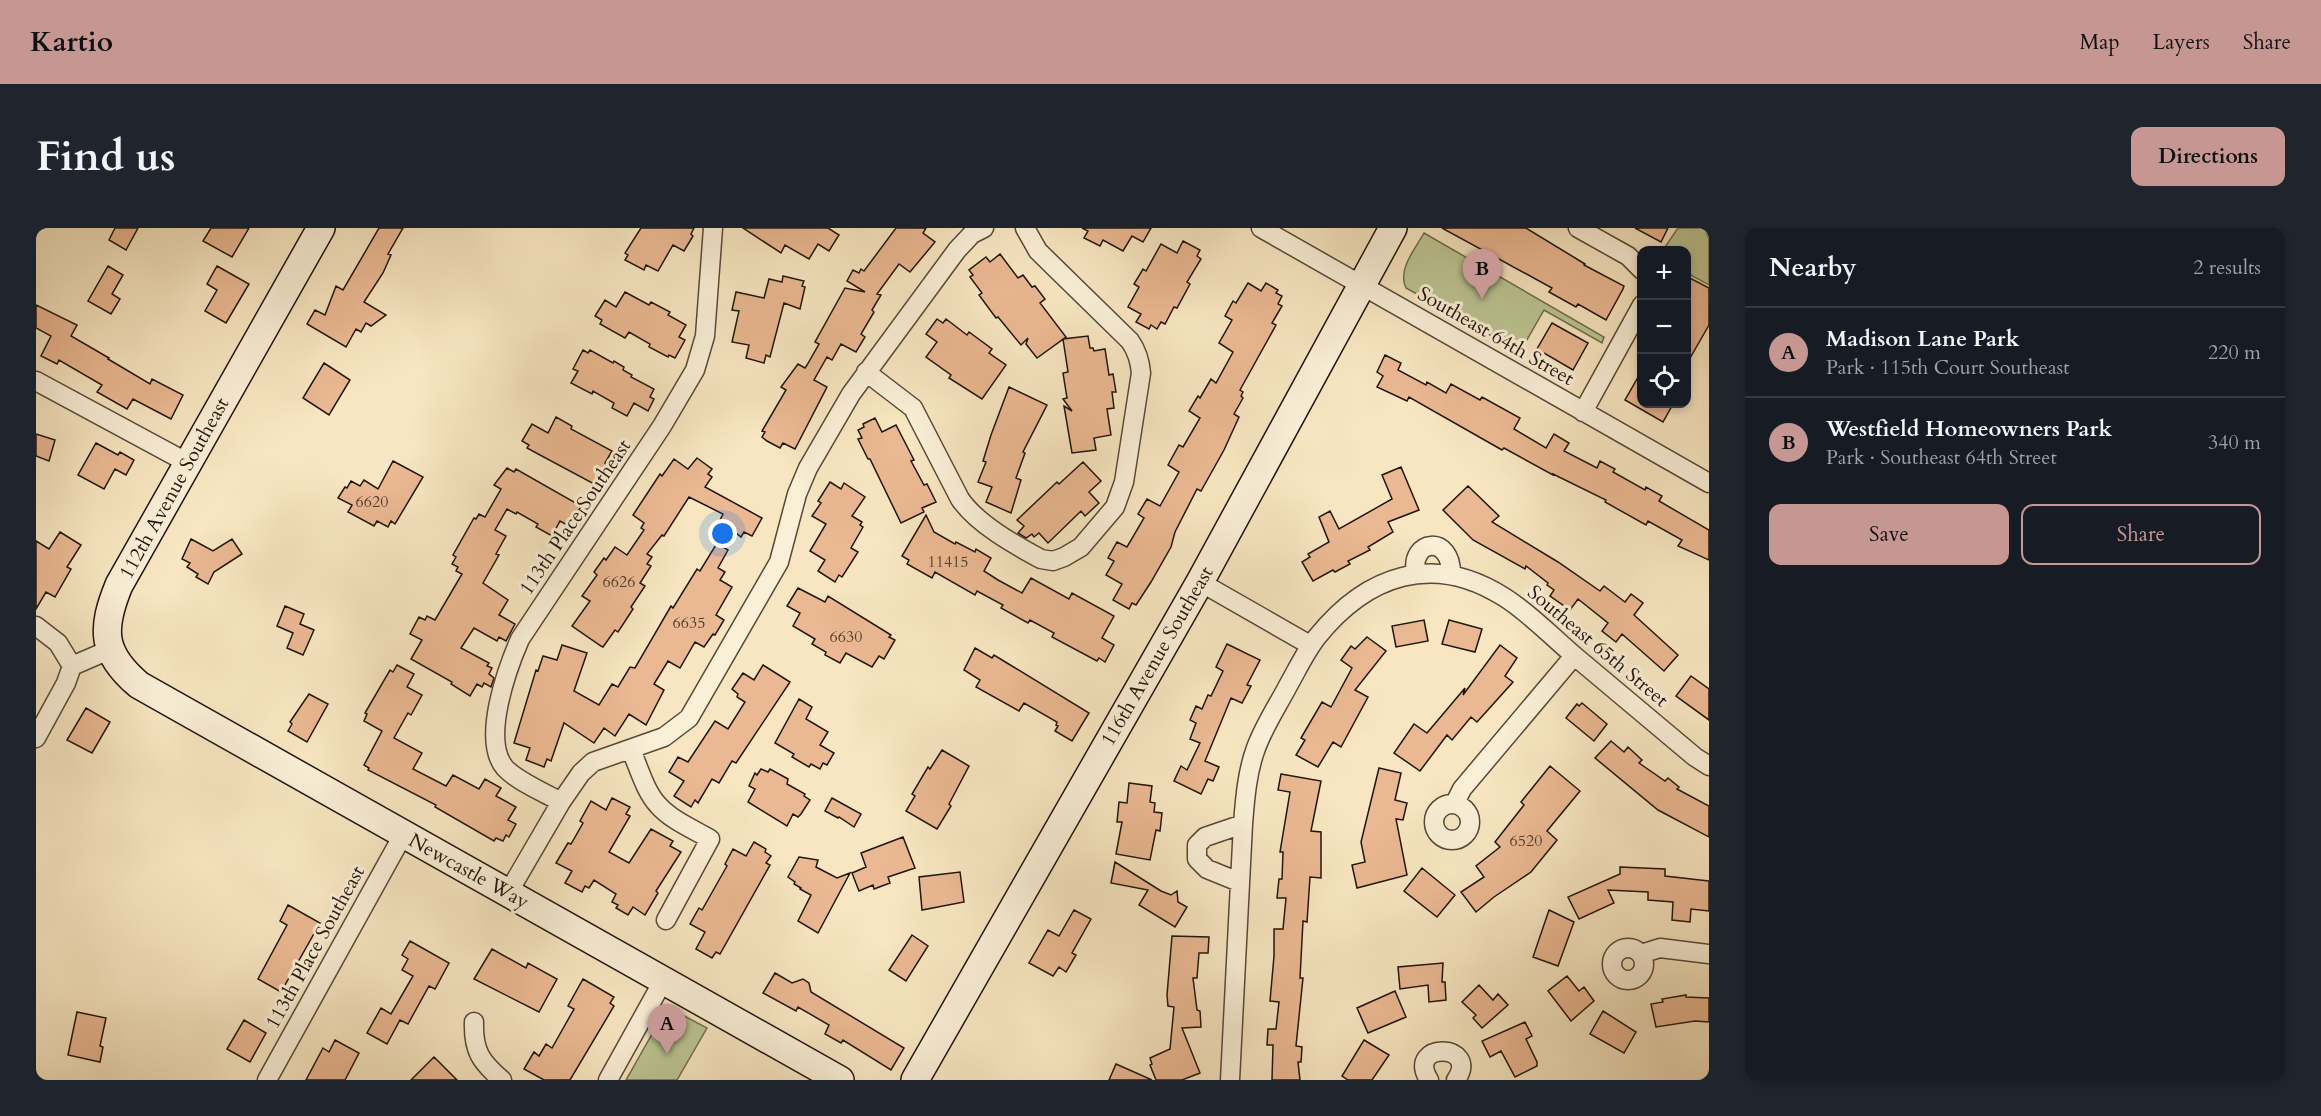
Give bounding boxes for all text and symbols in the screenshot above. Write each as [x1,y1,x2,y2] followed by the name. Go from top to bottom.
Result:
[30,23,113,61] text: Kartio
[2080,28,2120,57] text: Map
[2153,28,2210,57] text: Layers
[2243,28,2291,57] text: Share
[2131,127,2285,186] button: Directions
[36,128,176,185] text: Find us
[1637,246,1691,408] map controls
[1637,246,1691,300] button: +
[1462,250,1502,299] pin: B
[1769,250,1857,285] text: Nearby
[2193,254,2261,281] text: 2 results
[1413,280,1580,392] street label: Southeast 64th Street
[1637,300,1691,354] button: −
[1826,324,2019,354] text: Madison Lane Park
[1781,339,1796,366] text: A
[2208,339,2261,366] text: 220 m
[1637,354,1691,408] button: locate
[1826,354,2070,381] text: Park · 115th Court Southeast
[113,392,235,584] street label: 112th Avenue Southeast
[1826,414,2112,444] text: Westfield Homeowners Park
[1781,429,1796,456] text: B
[2208,429,2261,456] text: 340 m
[513,433,638,600] street label: 113th Place Southeast
[1826,444,2057,471] text: Park · Southeast 64th Street
[356,491,388,513] house number: 6620
[1769,504,2009,565] button: Save
[2021,504,2261,565] button: Share
[708,519,737,548] your location
[928,551,968,573] house number: 11415
[1094,561,1220,751] street label: 116th Avenue Southeast
[603,571,635,593] house number: 6626
[1522,579,1675,713] street label: Southeast 65th Street
[673,612,705,634] house number: 6635
[830,626,862,648] house number: 6630
[404,827,534,915] street label: Newcastle Way
[1510,830,1542,852] house number: 6520
[259,860,371,1033] street label: 113th Place Southeast
[648,1004,686,1054] pin: A

